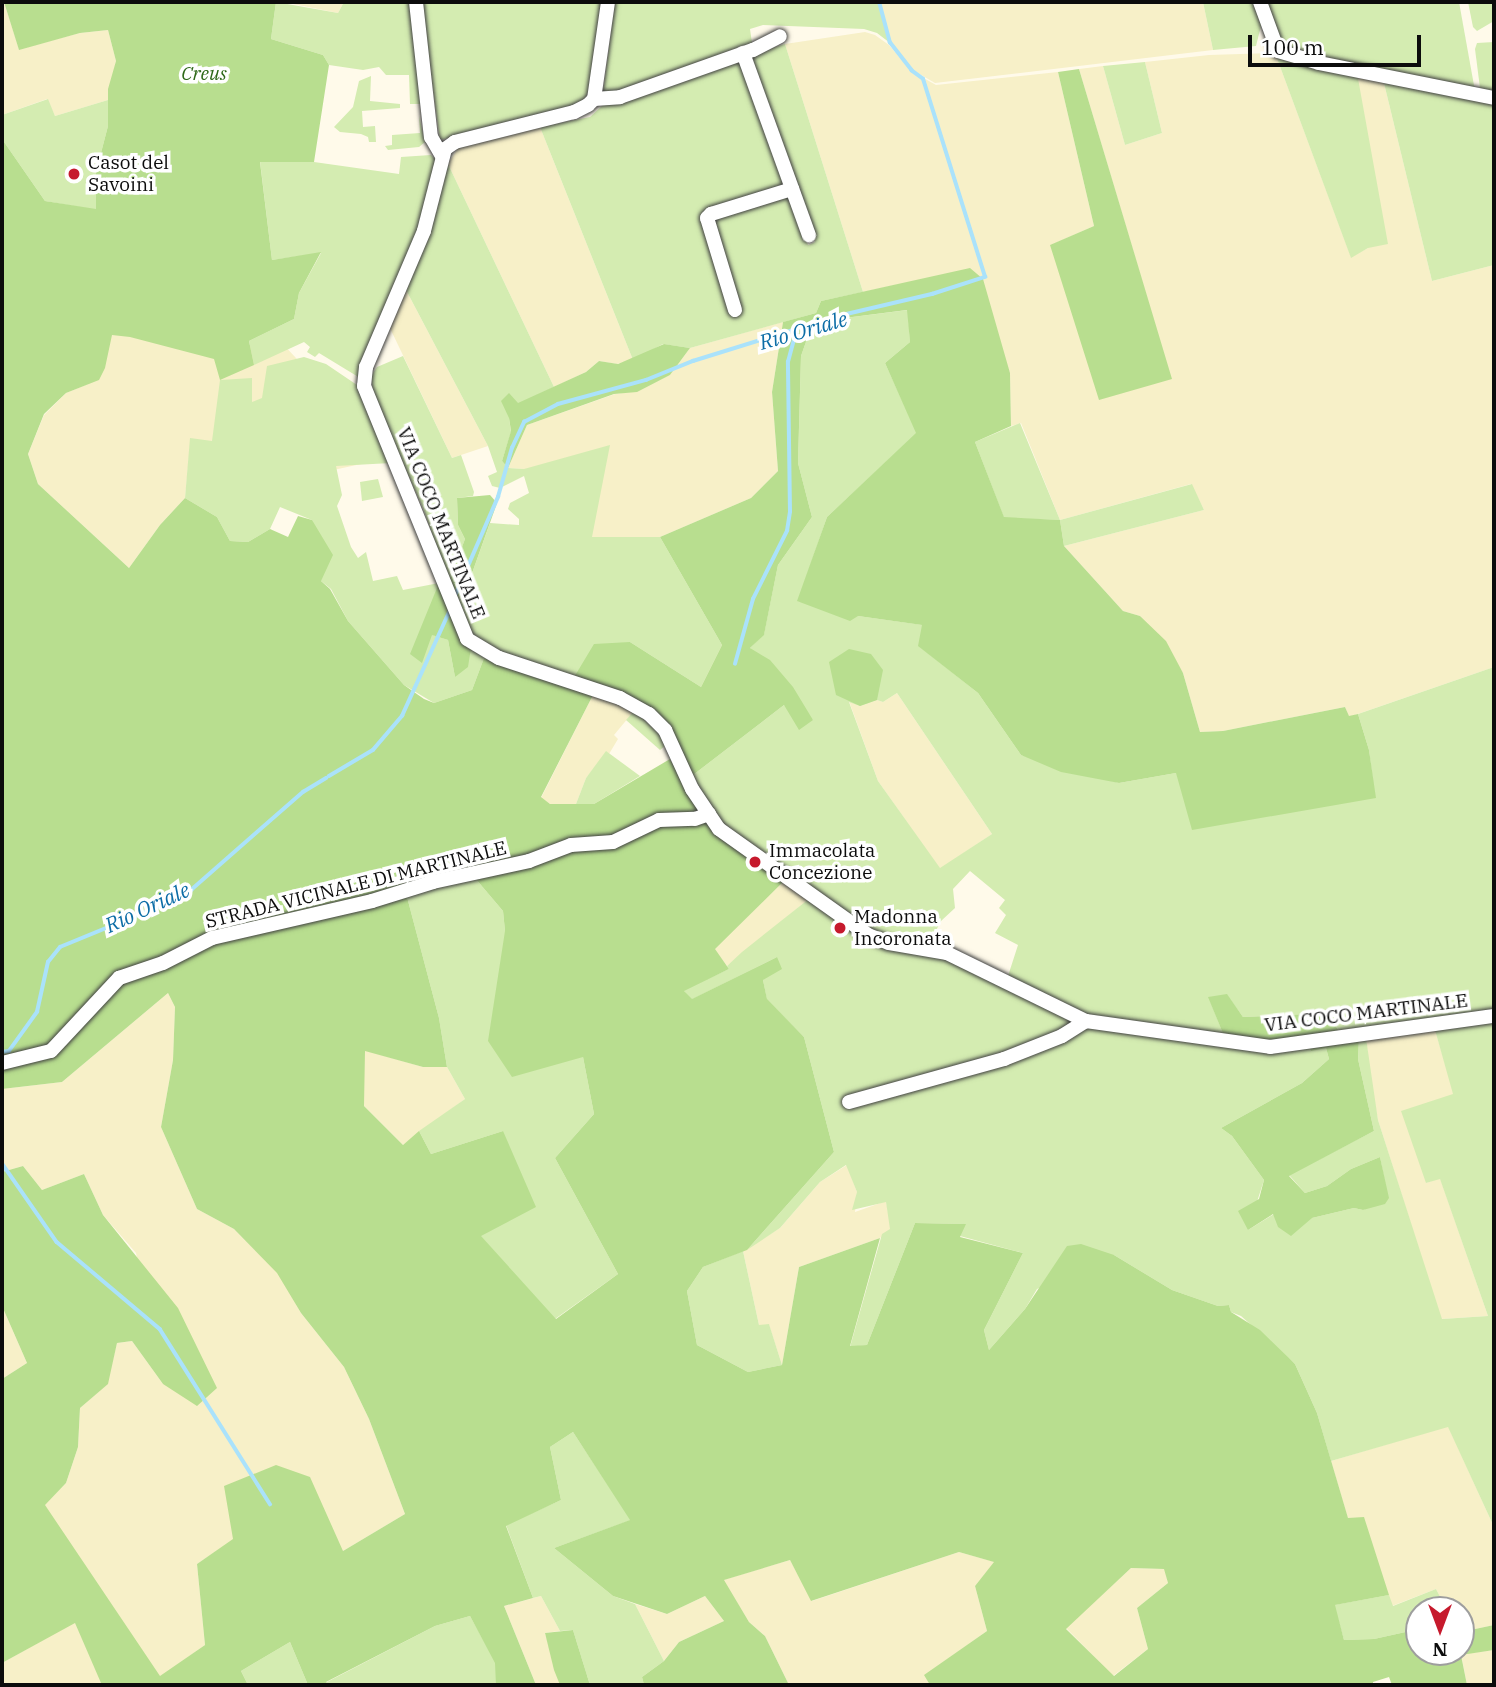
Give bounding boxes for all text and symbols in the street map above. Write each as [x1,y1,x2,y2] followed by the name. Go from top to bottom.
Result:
[1251,21,1424,65] scale bar
[1261,33,1324,61] text: 100 m
[181,63,227,85] park label: Creus
[88,152,169,196] place label: Casot del Savoini
[66,166,82,182] marker: Casot del Savoini
[756,305,850,355] water label: Rio Oriale
[392,424,490,622] street label: VIA COCO MARTINALE
[203,836,509,934] street label: STRADA VICINALE DI MARTINALE
[769,840,875,884] place label: Immacolata Concezione
[747,854,763,870] marker: Immacolata Concezione
[101,876,193,938] water label: Rio Oriale
[854,906,952,950] place label: Madonna Incoronata
[832,920,848,936] marker: Madonna Incoronata
[1263,989,1469,1037] street label: VIA COCO MARTINALE
[1405,1596,1475,1666] north arrow
[1432,1638,1448,1662] text: N

